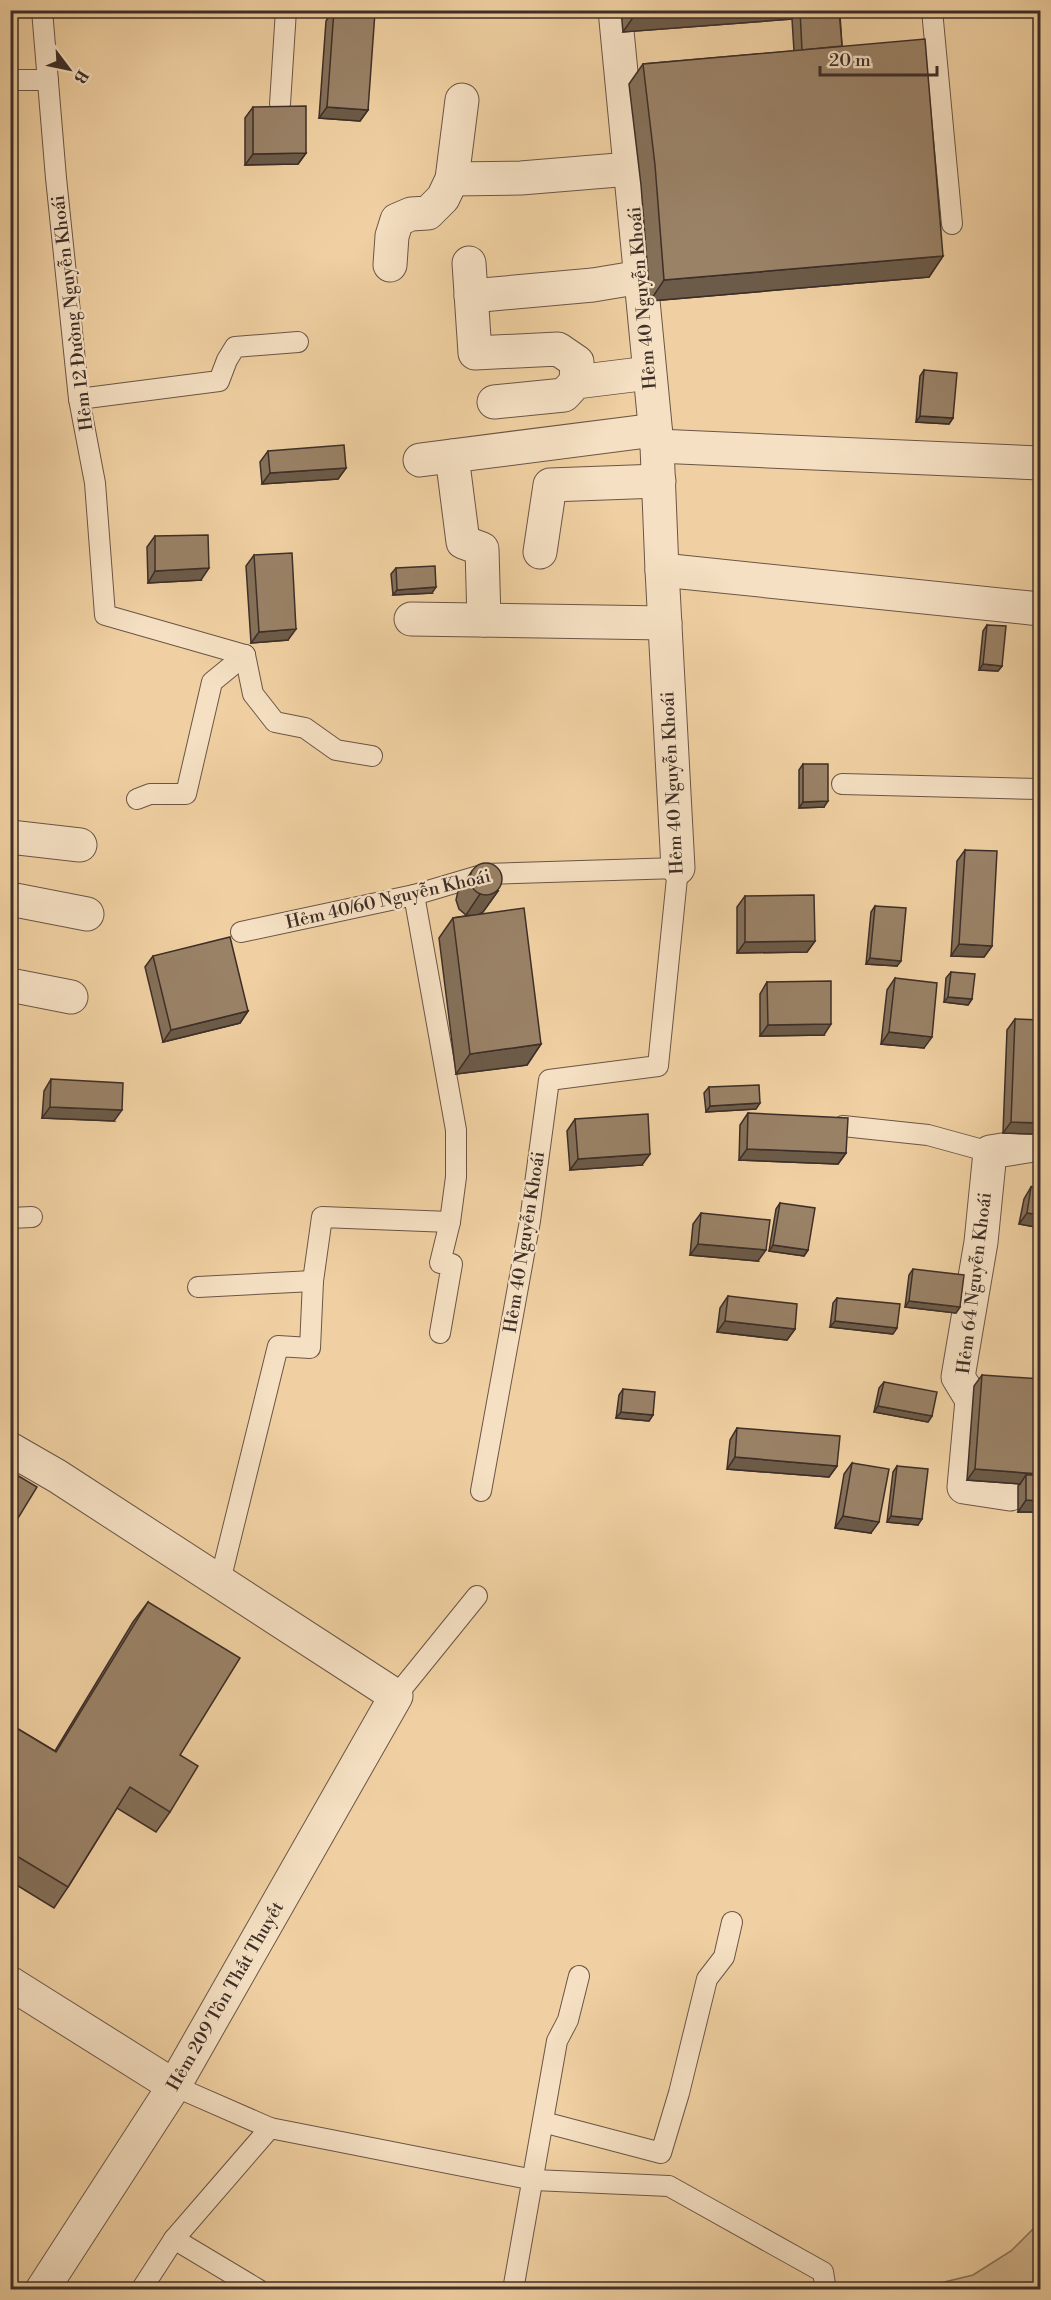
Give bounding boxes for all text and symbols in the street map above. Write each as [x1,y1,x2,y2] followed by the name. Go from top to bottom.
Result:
[39,39,99,99] north arrow
[820,39,937,77] scale bar
[829,49,871,72] text: 20 m
[69,66,93,87] text: B
[47,194,98,432] street label: Hẻm 12 Đường Nguyễn Khoái
[623,206,662,390] street label: Hẻm 40 Nguyễn Khoái
[656,691,689,875] street label: Hẻm 40 Nguyễn Khoái
[283,865,493,934] street label: Hẻm 40/60 Nguyễn Khoái
[499,1150,550,1334] street label: Hẻm 40 Nguyễn Khoái
[952,1191,997,1375] street label: Hẻm 64 Nguyễn Khoái
[162,1897,289,2095] street label: Hẻm 209 Tôn Thất Thuyết

